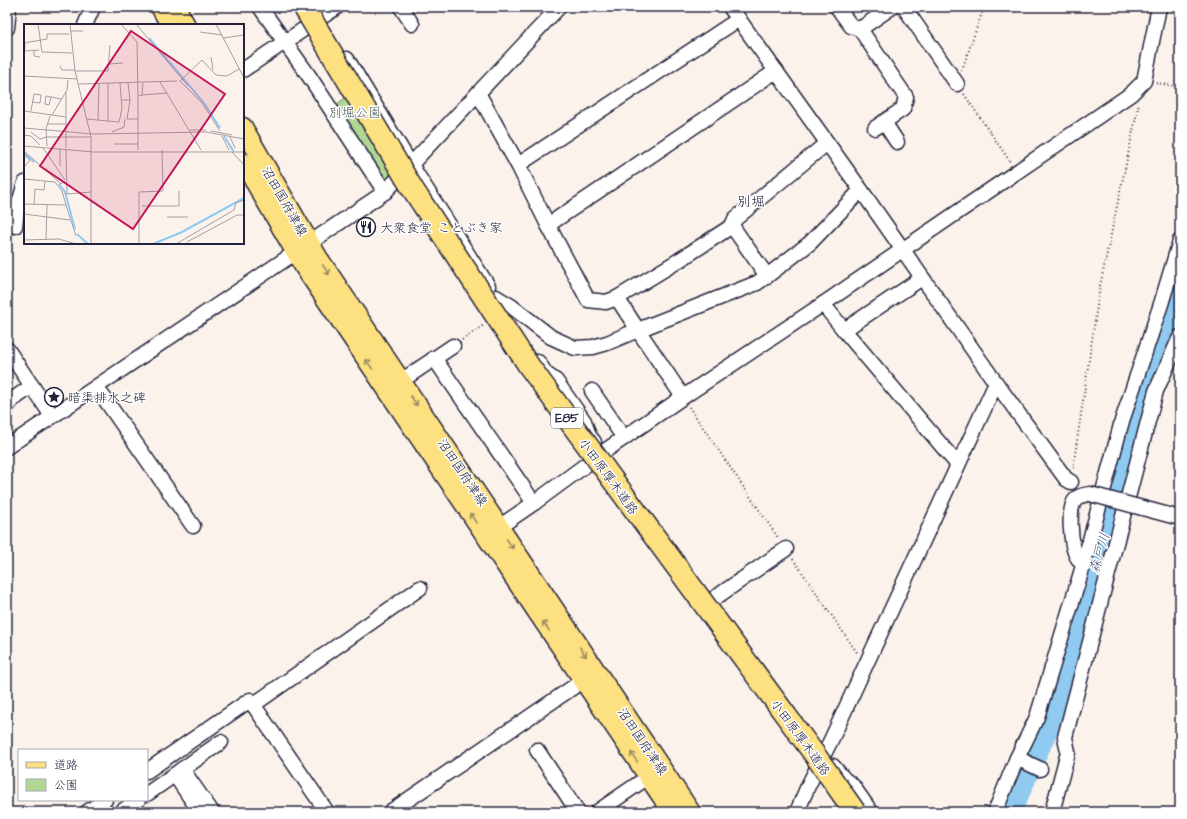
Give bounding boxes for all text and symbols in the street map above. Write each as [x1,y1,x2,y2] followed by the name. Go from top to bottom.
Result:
[24,24,244,244] inset map
[329,104,381,122] park label: 別堀公園
[257,163,312,241] street label: 沼田国府津線
[737,192,765,212] district label: 別堀
[355,216,377,238] restaurant icon: 大衆食堂 ことぶき家
[380,219,502,237] place label: 大衆食堂 ことぶき家
[322,264,330,275] one-way arrow
[365,359,373,370] one-way arrow
[43,386,65,408] place icon: 暗渠排水之碑
[68,389,146,407] place label: 暗渠排水之碑
[411,395,419,407] one-way arrow
[551,408,583,428] road number: E85
[574,434,642,519] street label: 小田原厚木道路
[433,435,492,511] street label: 沼田国府津線
[469,513,477,524] one-way arrow
[1085,530,1115,576] water label: 森戸川
[506,538,515,549] one-way arrow
[542,621,550,632] one-way arrow
[579,646,587,657] one-way arrow
[766,695,834,780] street label: 小田原厚木道路
[613,704,672,780] street label: 沼田国府津線
[18,749,148,801] legend
[630,751,638,762] one-way arrow
[54,757,78,774] text: 道路
[54,777,78,794] text: 公園

